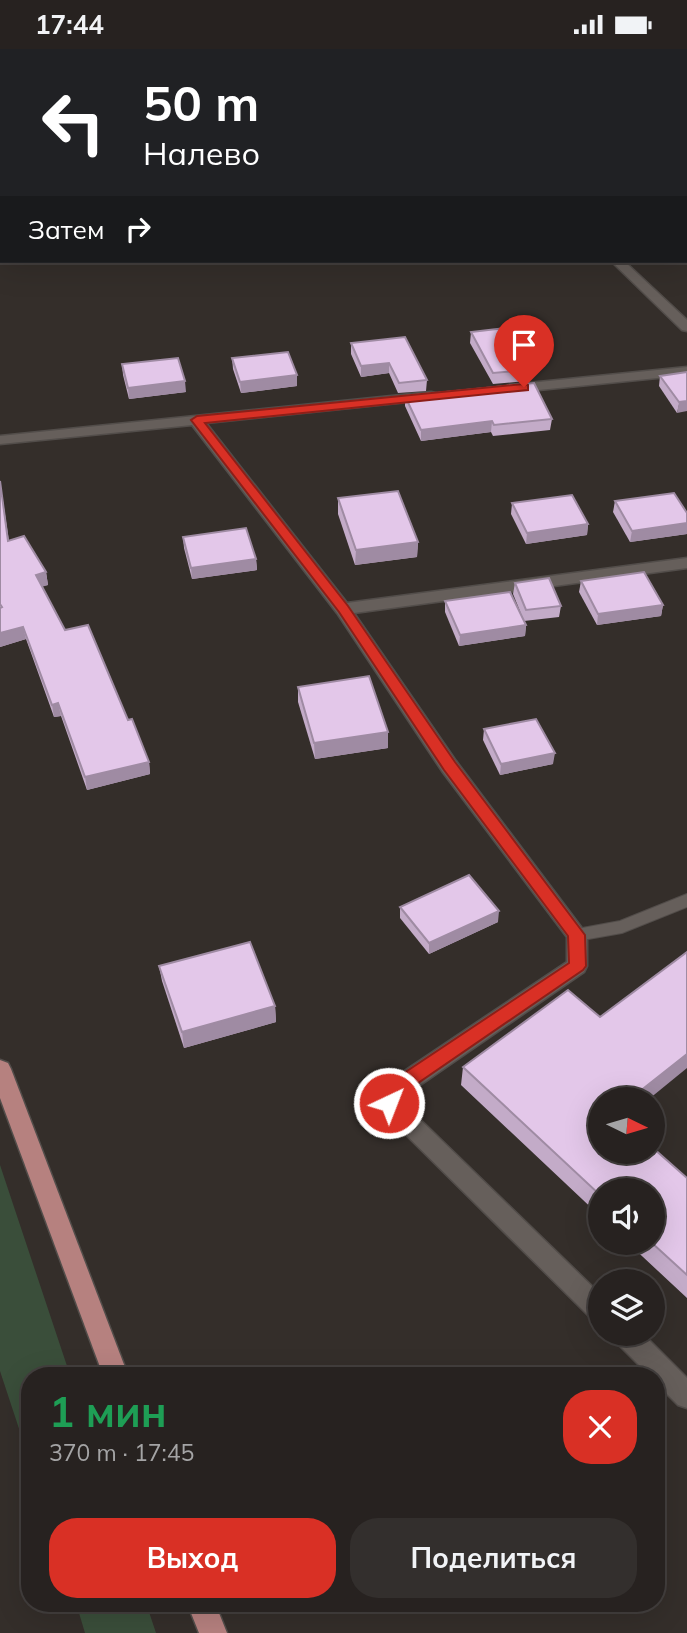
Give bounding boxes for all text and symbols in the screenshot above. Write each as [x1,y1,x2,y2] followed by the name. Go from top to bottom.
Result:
[35,8,104,41] text: 17:44
[143,72,259,133] text: 50 m
[28,77,119,168] icon: left
[143,133,260,173] text: Налево
[119,210,157,248] icon: right
[28,213,105,246] text: Затем
[494,315,554,387] pin
[505,326,543,364] icon: arrive
[352,1066,426,1140] position arrow
[588,1087,665,1164] north arrow
[588,1087,665,1346] map controls
[588,1178,665,1255] button: sound
[588,1269,665,1346] button: layers
[49,1385,167,1438] text: 1 мин
[563,1390,637,1464] button: close
[49,1438,194,1467] text: 370 m · 17:45
[49,1518,336,1598] button: Выход
[350,1518,637,1598] button: Поделиться

